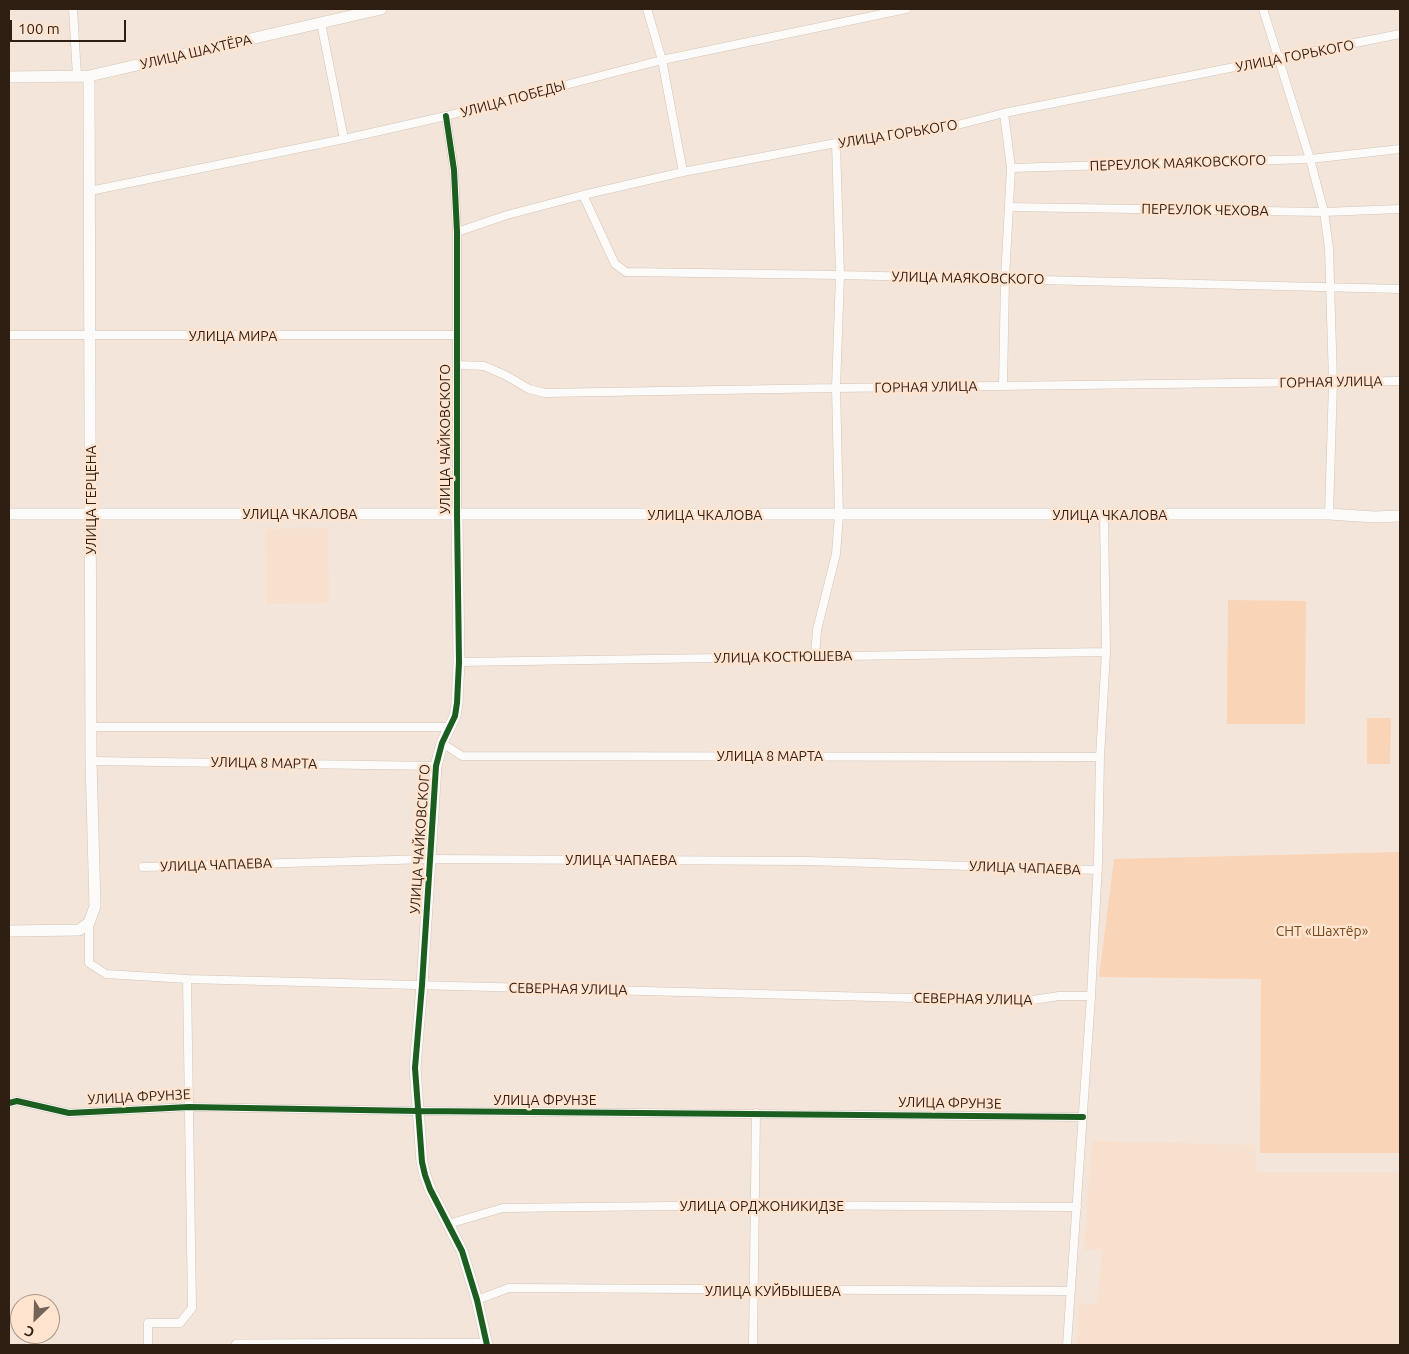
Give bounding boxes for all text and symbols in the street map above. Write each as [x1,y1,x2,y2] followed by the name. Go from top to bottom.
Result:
[12,10,129,42] scale bar
[18,20,60,37] text: 100 m
[139,31,253,73] street label: УЛИЦА ШАХТЁРА
[1234,36,1356,76] street label: УЛИЦА ГОРЬКОГО
[459,77,567,121] street label: УЛИЦА ПОБЕДЫ
[837,116,959,152] street label: УЛИЦА ГОРЬКОГО
[1089,152,1267,174] street label: ПЕРЕУЛОК МАЯКОВСКОГО
[1141,200,1269,220] street label: ПЕРЕУЛОК ЧЕХОВА
[892,268,1044,288] street label: УЛИЦА МАЯКОВСКОГО
[189,328,277,344] street label: УЛИЦА МИРА
[437,364,453,514] street label: УЛИЦА ЧАЙКОВСКОГО
[1279,373,1383,391] street label: ГОРНАЯ УЛИЦА
[874,378,978,396] street label: ГОРНАЯ УЛИЦА
[83,445,99,555] street label: УЛИЦА ГЕРЦЕНА
[243,506,357,522] street label: УЛИЦА ЧКАЛОВА
[648,507,762,523] street label: УЛИЦА ЧКАЛОВА
[1053,507,1167,523] street label: УЛИЦА ЧКАЛОВА
[714,647,852,667] street label: УЛИЦА КОСТЮШЕВА
[717,748,823,764] street label: УЛИЦА 8 МАРТА
[211,754,317,772] street label: УЛИЦА 8 МАРТА
[406,763,434,915] street label: УЛИЦА ЧАЙКОВСКОГО
[565,852,677,868] street label: УЛИЦА ЧАПАЕВА
[160,855,272,875] street label: УЛИЦА ЧАПАЕВА
[969,858,1081,878] street label: УЛИЦА ЧАПАЕВА
[1276,923,1368,939] park label: СНТ «Шахтёр»
[509,980,627,998] street label: СЕВЕРНАЯ УЛИЦА
[914,990,1032,1008] street label: СЕВЕРНАЯ УЛИЦА
[87,1086,191,1108] street label: УЛИЦА ФРУНЗЕ
[493,1092,597,1108] street label: УЛИЦА ФРУНЗЕ
[898,1094,1002,1112] street label: УЛИЦА ФРУНЗЕ
[680,1198,844,1214] street label: УЛИЦА ОРДЖОНИКИДЗЕ
[705,1283,841,1299] street label: УЛИЦА КУЙБЫШЕВА
[10,1294,60,1344] north arrow
[22,1323,37,1341] text: С

